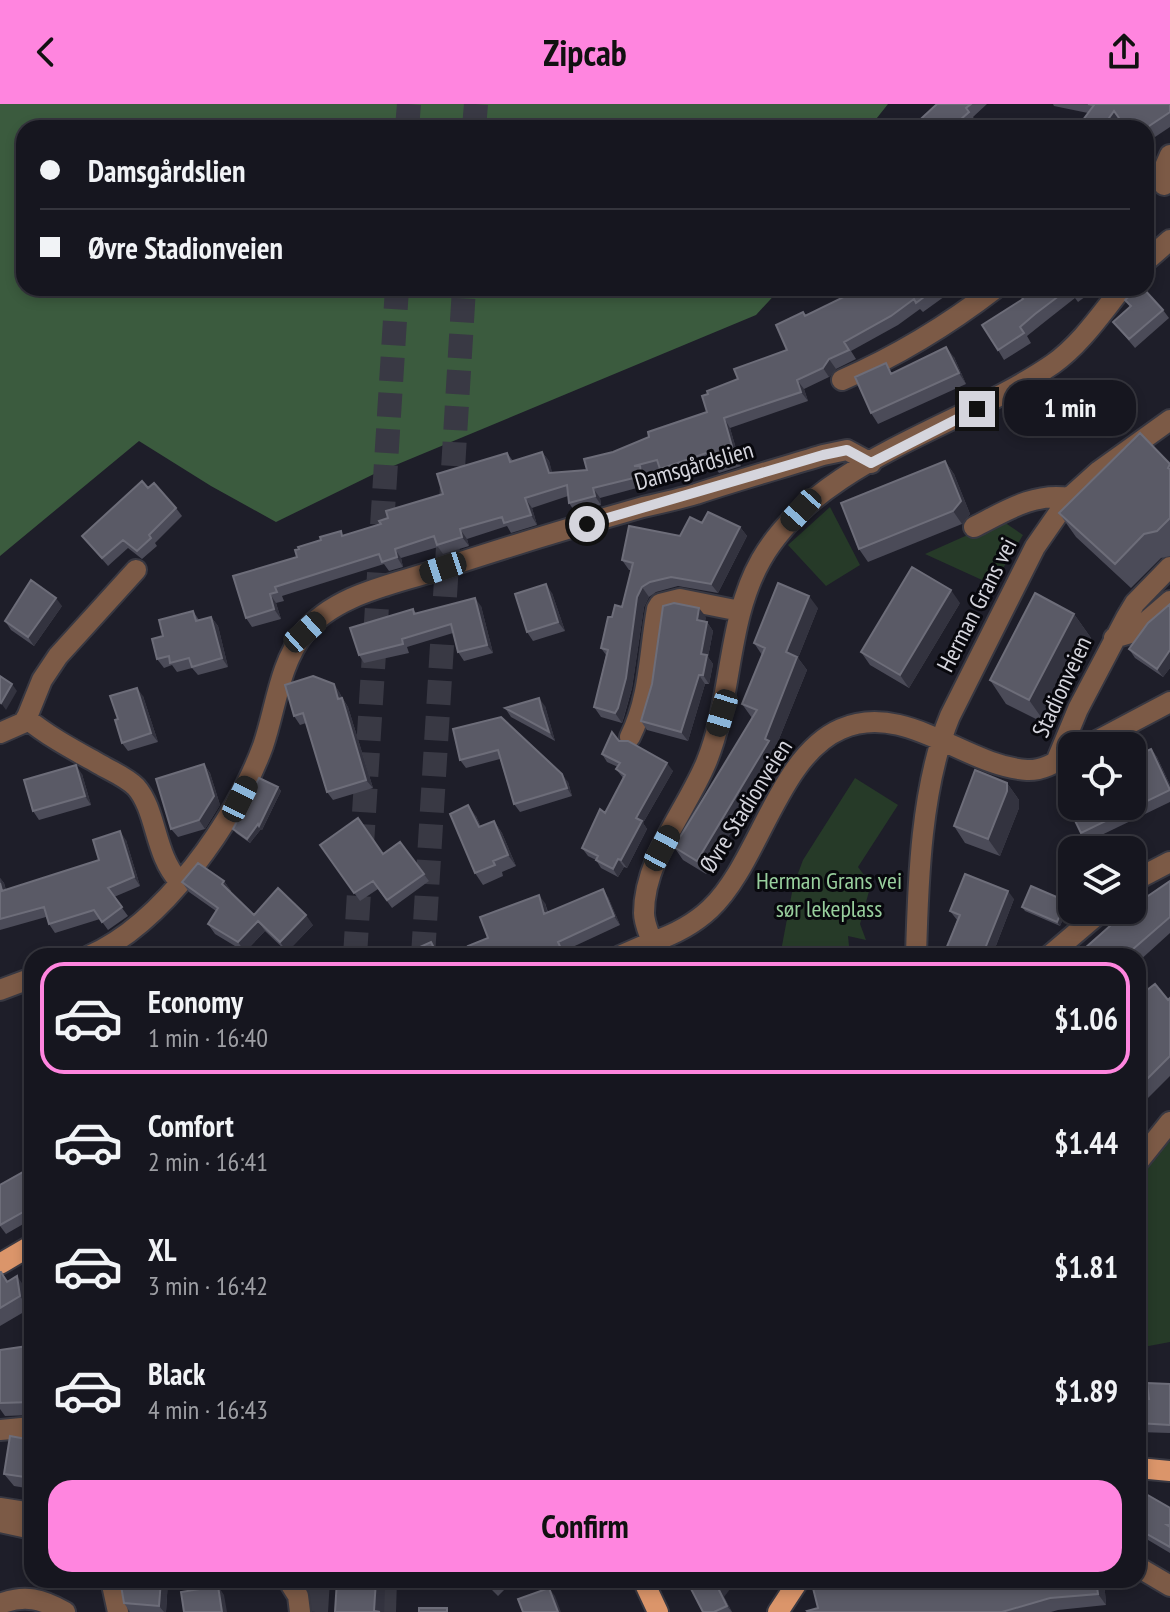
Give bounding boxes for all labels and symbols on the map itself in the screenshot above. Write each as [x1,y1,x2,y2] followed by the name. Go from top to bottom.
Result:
[1005,381,1137,437] callout: 1 min
[959,391,995,427] route end
[631,434,757,497] street label: Damsgårdslien
[776,484,826,536] car
[569,506,605,542] route start
[930,533,1024,677] street label: Herman Grans vei
[416,549,470,587] car
[279,607,331,657] car
[1025,631,1098,742] street label: Stadionveien
[704,687,740,739] car
[692,733,799,878] street label: Øvre Stadionveien
[219,772,261,826] car
[640,821,684,875] car
[756,865,902,924] park label: Herman Grans vei sør lekeplass

